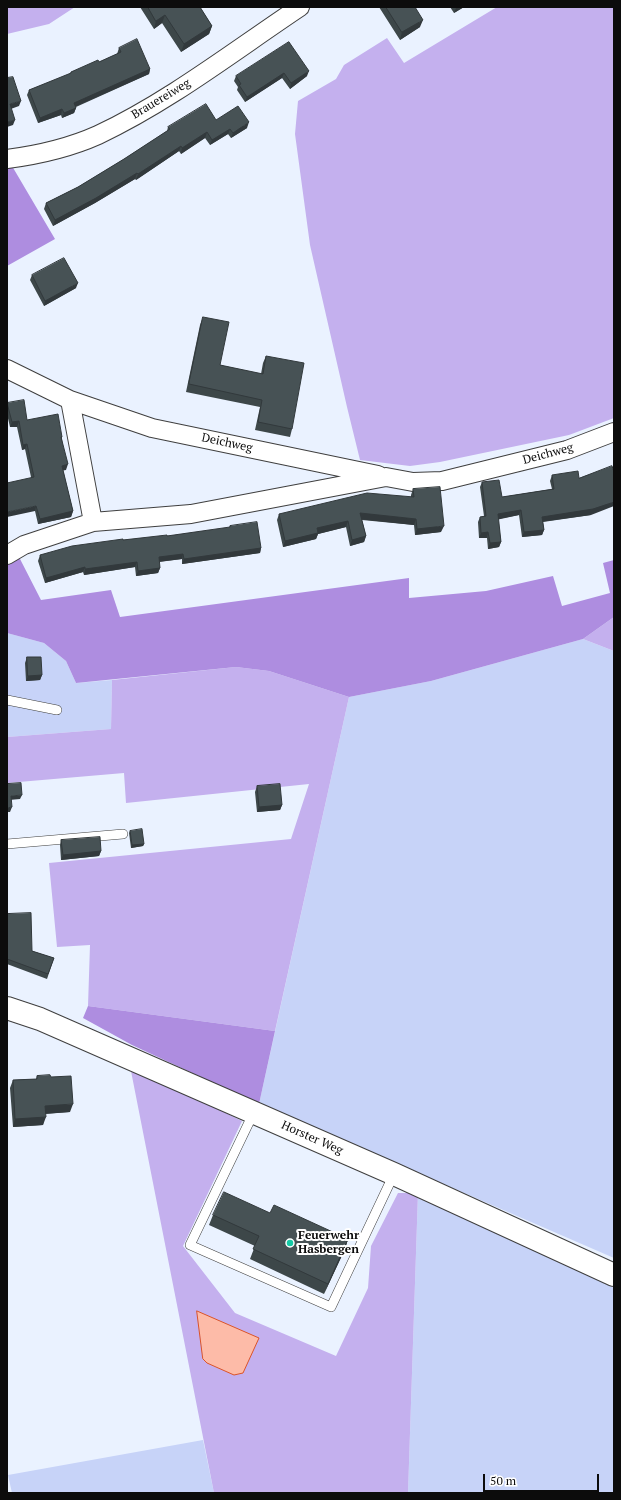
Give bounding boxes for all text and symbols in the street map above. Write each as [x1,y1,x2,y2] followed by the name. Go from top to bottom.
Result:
[129,76,193,122] street label: Brauereiweg
[200,431,254,455] street label: Deichweg
[521,440,575,468] street label: Deichweg
[279,1118,345,1158] street label: Horster Weg
[298,1229,359,1257] place label: Feuerwehr Hasbergen
[285,1238,295,1248] marker: Feuerwehr Hasbergen
[485,1466,601,1492] scale bar
[490,1473,516,1488] text: 50 m

